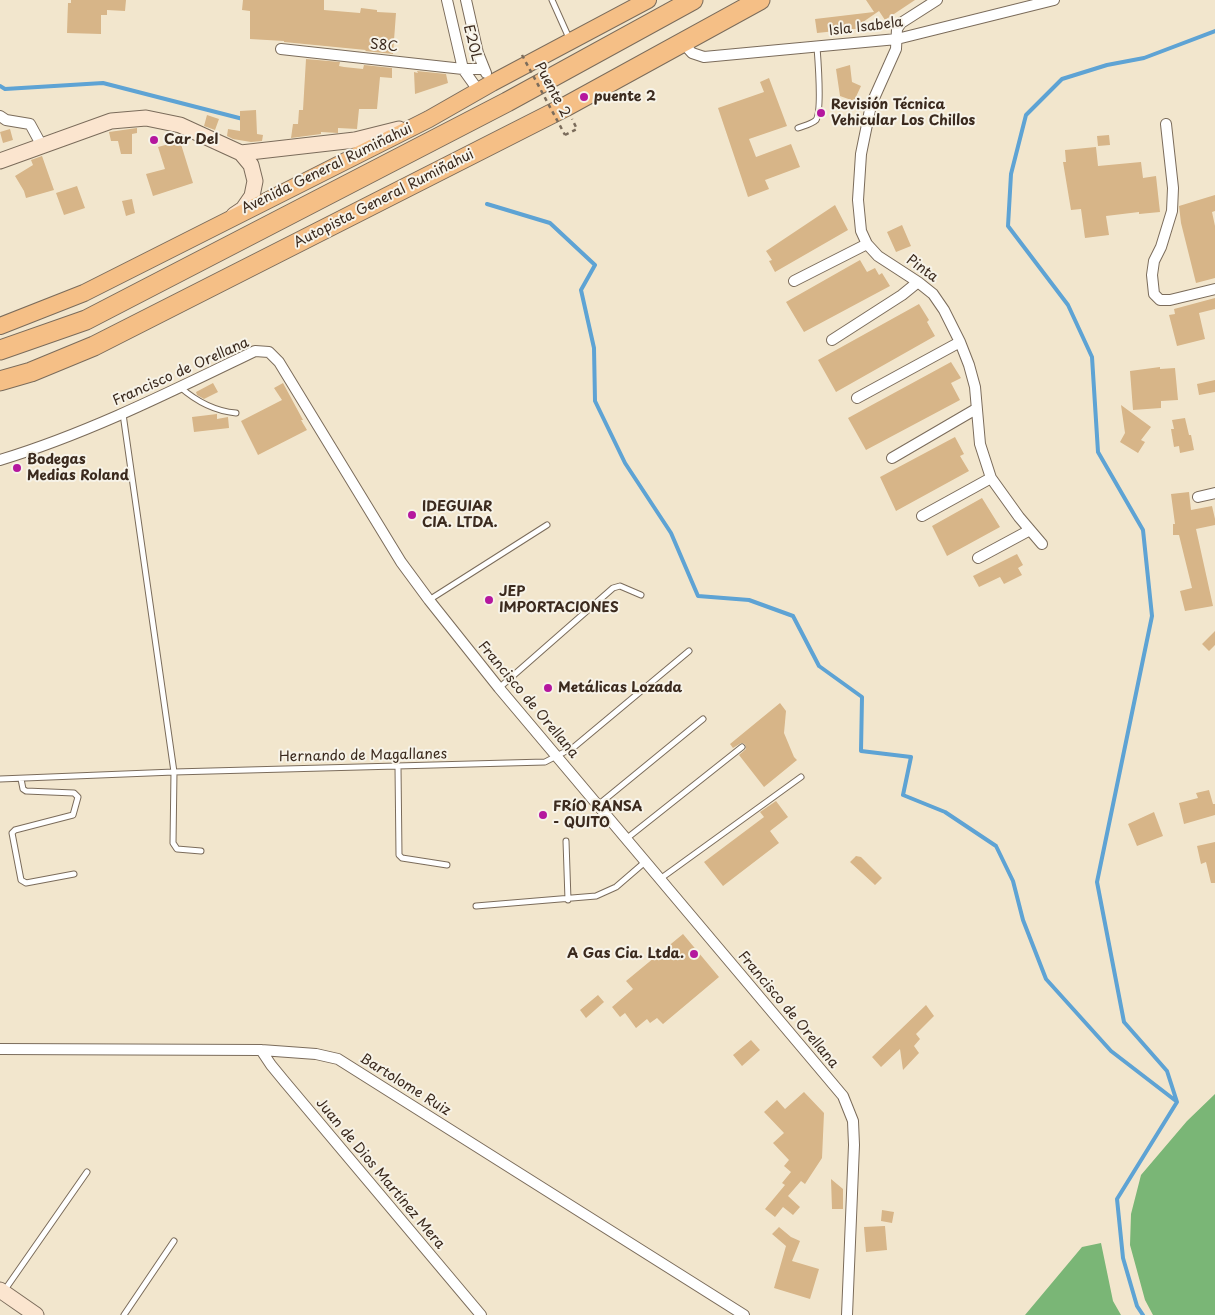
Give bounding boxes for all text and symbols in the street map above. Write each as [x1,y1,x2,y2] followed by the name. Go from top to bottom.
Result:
[828,14,904,40] street label: Isla Isabela
[459,23,485,63] street label: E20L
[369,36,399,56] street label: S8C
[530,59,574,121] street label: Puente 2
[594,89,656,105] place label: puente 2
[578,91,590,103] marker: puente 2
[831,97,975,130] place label: Revisión Técnica Vehicular Los Chillos
[815,107,827,119] marker: Revisión Técnica Vehicular Los Chillos
[239,120,415,218] street label: Avenida General Rumiñahui
[164,132,218,148] place label: Car Del
[148,134,160,146] marker: Car Del
[291,146,477,252] street label: Autopista General Rumiñahui
[903,252,941,286] street label: Pinta
[110,334,252,410] street label: Francisco de Orellana
[27,452,129,484] place label: Bodegas Medias Roland
[11,462,23,474] marker: Bodegas Medias Roland
[422,499,498,532] place label: IDEGUIAR CIA. LTDA.
[406,509,418,521] marker: IDEGUIAR CIA. LTDA.
[499,584,619,616] place label: JEP IMPORTACIONES
[483,594,495,606] marker: JEP IMPORTACIONES
[474,638,582,762] street label: Francisco de Orellana
[558,680,682,696] place label: Metálicas Lozada
[542,682,554,694] marker: Metálicas Lozada
[279,746,447,766] street label: Hernando de Magallanes
[553,799,642,832] place label: FRíO RANSA - QUITO
[537,809,549,821] marker: FRíO RANSA - QUITO
[567,946,684,962] place label: A Gas Cia. Ltda.
[688,948,700,960] marker: A Gas Cia. Ltda.
[734,948,842,1072] street label: Francisco de Orellana
[357,1050,453,1120] street label: Bartolome Ruiz
[312,1095,448,1253] street label: Juan de Dios Martínez Mera

